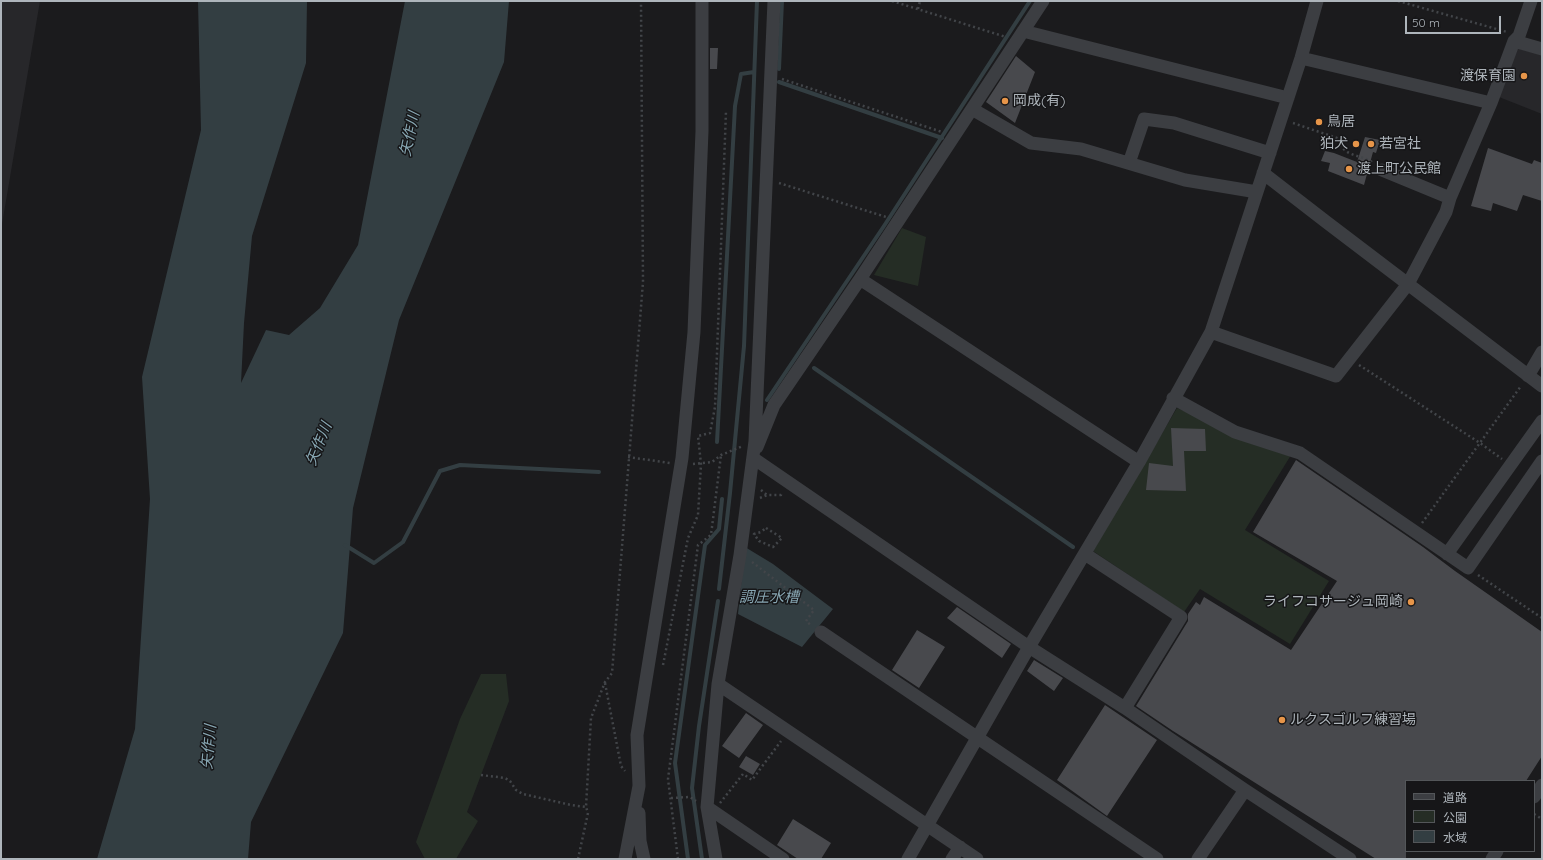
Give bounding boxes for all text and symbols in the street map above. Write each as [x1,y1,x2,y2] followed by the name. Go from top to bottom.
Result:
[1407,8,1503,34] scale bar
[1412,15,1440,30] text: 50 m
[1460,68,1516,84] place label: 渡保育園
[1519,71,1529,81] marker: 渡保育園
[1013,93,1065,109] place label: 岡成(有)
[1000,96,1010,106] marker: 岡成(有)
[397,110,423,158] water label: 矢作川
[1327,114,1355,130] place label: 鳥居
[1314,117,1324,127] marker: 鳥居
[1320,136,1348,152] place label: 狛犬
[1379,136,1421,152] place label: 若宮社
[1351,139,1361,149] marker: 狛犬
[1366,139,1376,149] marker: 若宮社
[1357,161,1441,177] place label: 渡上町公民館
[1344,164,1354,174] marker: 渡上町公民館
[302,420,336,468] water label: 矢作川
[739,588,799,606] water label: 調圧水槽
[1263,594,1403,610] place label: ライフコサージュ岡崎
[1406,597,1416,607] marker: ライフコサージュ岡崎
[1290,712,1416,728] place label: ルクスゴルフ練習場
[1277,715,1287,725] marker: ルクスゴルフ練習場
[198,724,220,770] water label: 矢作川
[1405,780,1535,852] legend
[1443,790,1467,805] text: 道路
[1443,810,1467,825] text: 公園
[1443,830,1467,845] text: 水域

